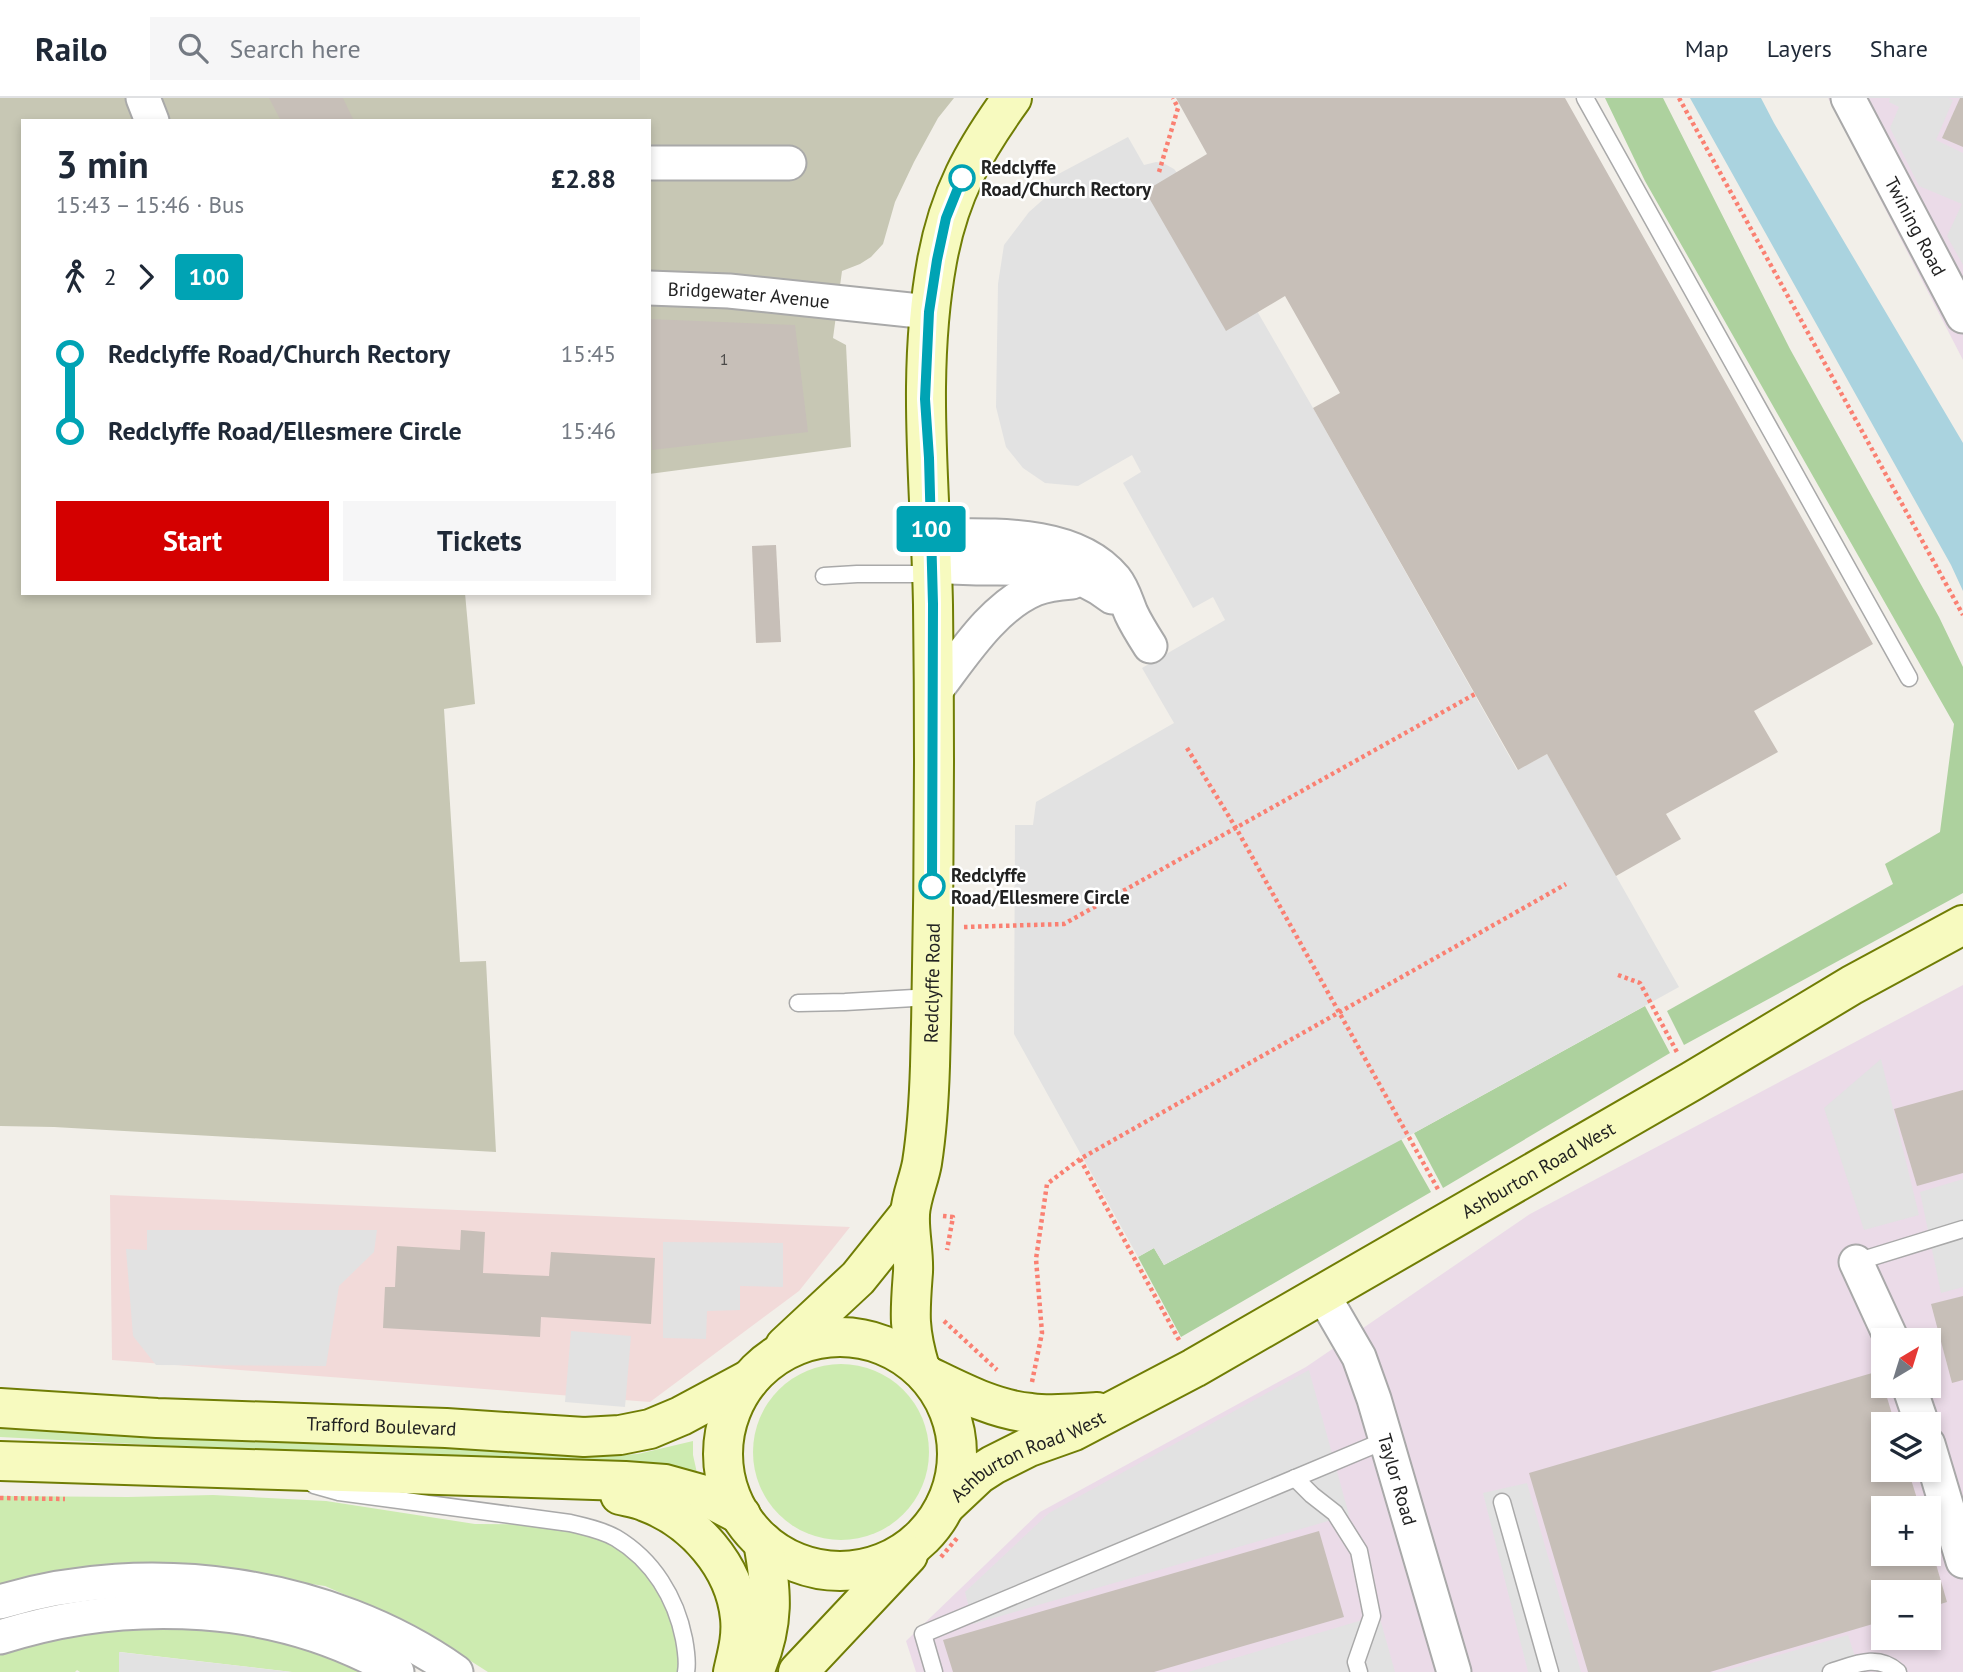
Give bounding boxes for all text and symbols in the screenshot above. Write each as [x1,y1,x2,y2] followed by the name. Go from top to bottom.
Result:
[150,17,640,80] search box
[35,27,108,70] text: Railo
[174,29,212,67] icon: search
[230,32,361,65] text: Search here
[1685,33,1729,64] text: Map
[1767,33,1832,64] text: Layers
[1870,33,1928,64] text: Share
[56,139,149,188] text: 3 min
[981,155,1152,201] place label: Redclyffe Road/Church Rectory
[551,162,616,195] text: £2.88
[949,165,975,191] marker: Redclyffe Road/Church Rectory
[1880,173,1952,280] street label: Twining Road
[56,190,244,219] text: 15:43 – 15:46 · Bus
[56,258,94,296] icon: walk
[127,258,165,296] icon: forward
[189,261,229,292] text: 100
[104,262,117,291] text: 2
[667,277,831,313] street label: Bridgewater Avenue
[108,337,450,370] text: Redclyffe Road/Church Rectory
[561,339,616,368] text: 15:45
[720,349,728,369] house number: 1
[108,414,462,447] text: Redclyffe Road/Ellesmere Circle
[561,416,616,445] text: 15:46
[56,501,329,581] button: Start
[343,501,616,581] button: Tickets
[891,506,971,552] line badge: 100
[911,513,951,544] text: 100
[951,863,1130,909] place label: Redclyffe Road/Ellesmere Circle
[919,873,945,899] marker: Redclyffe Road/Ellesmere Circle
[919,923,945,1043] street label: Redclyffe Road
[1457,1116,1619,1223] street label: Ashburton Road West
[1871,1328,1941,1398] north arrow
[1871,1328,1941,1650] map controls
[945,1405,1109,1507] street label: Ashburton Road West
[306,1411,457,1441] street label: Trafford Boulevard
[1871,1412,1941,1482] button: layers
[1373,1431,1422,1528] street label: Taylor Road
[1871,1496,1941,1566] button: +
[1871,1580,1941,1650] button: −

